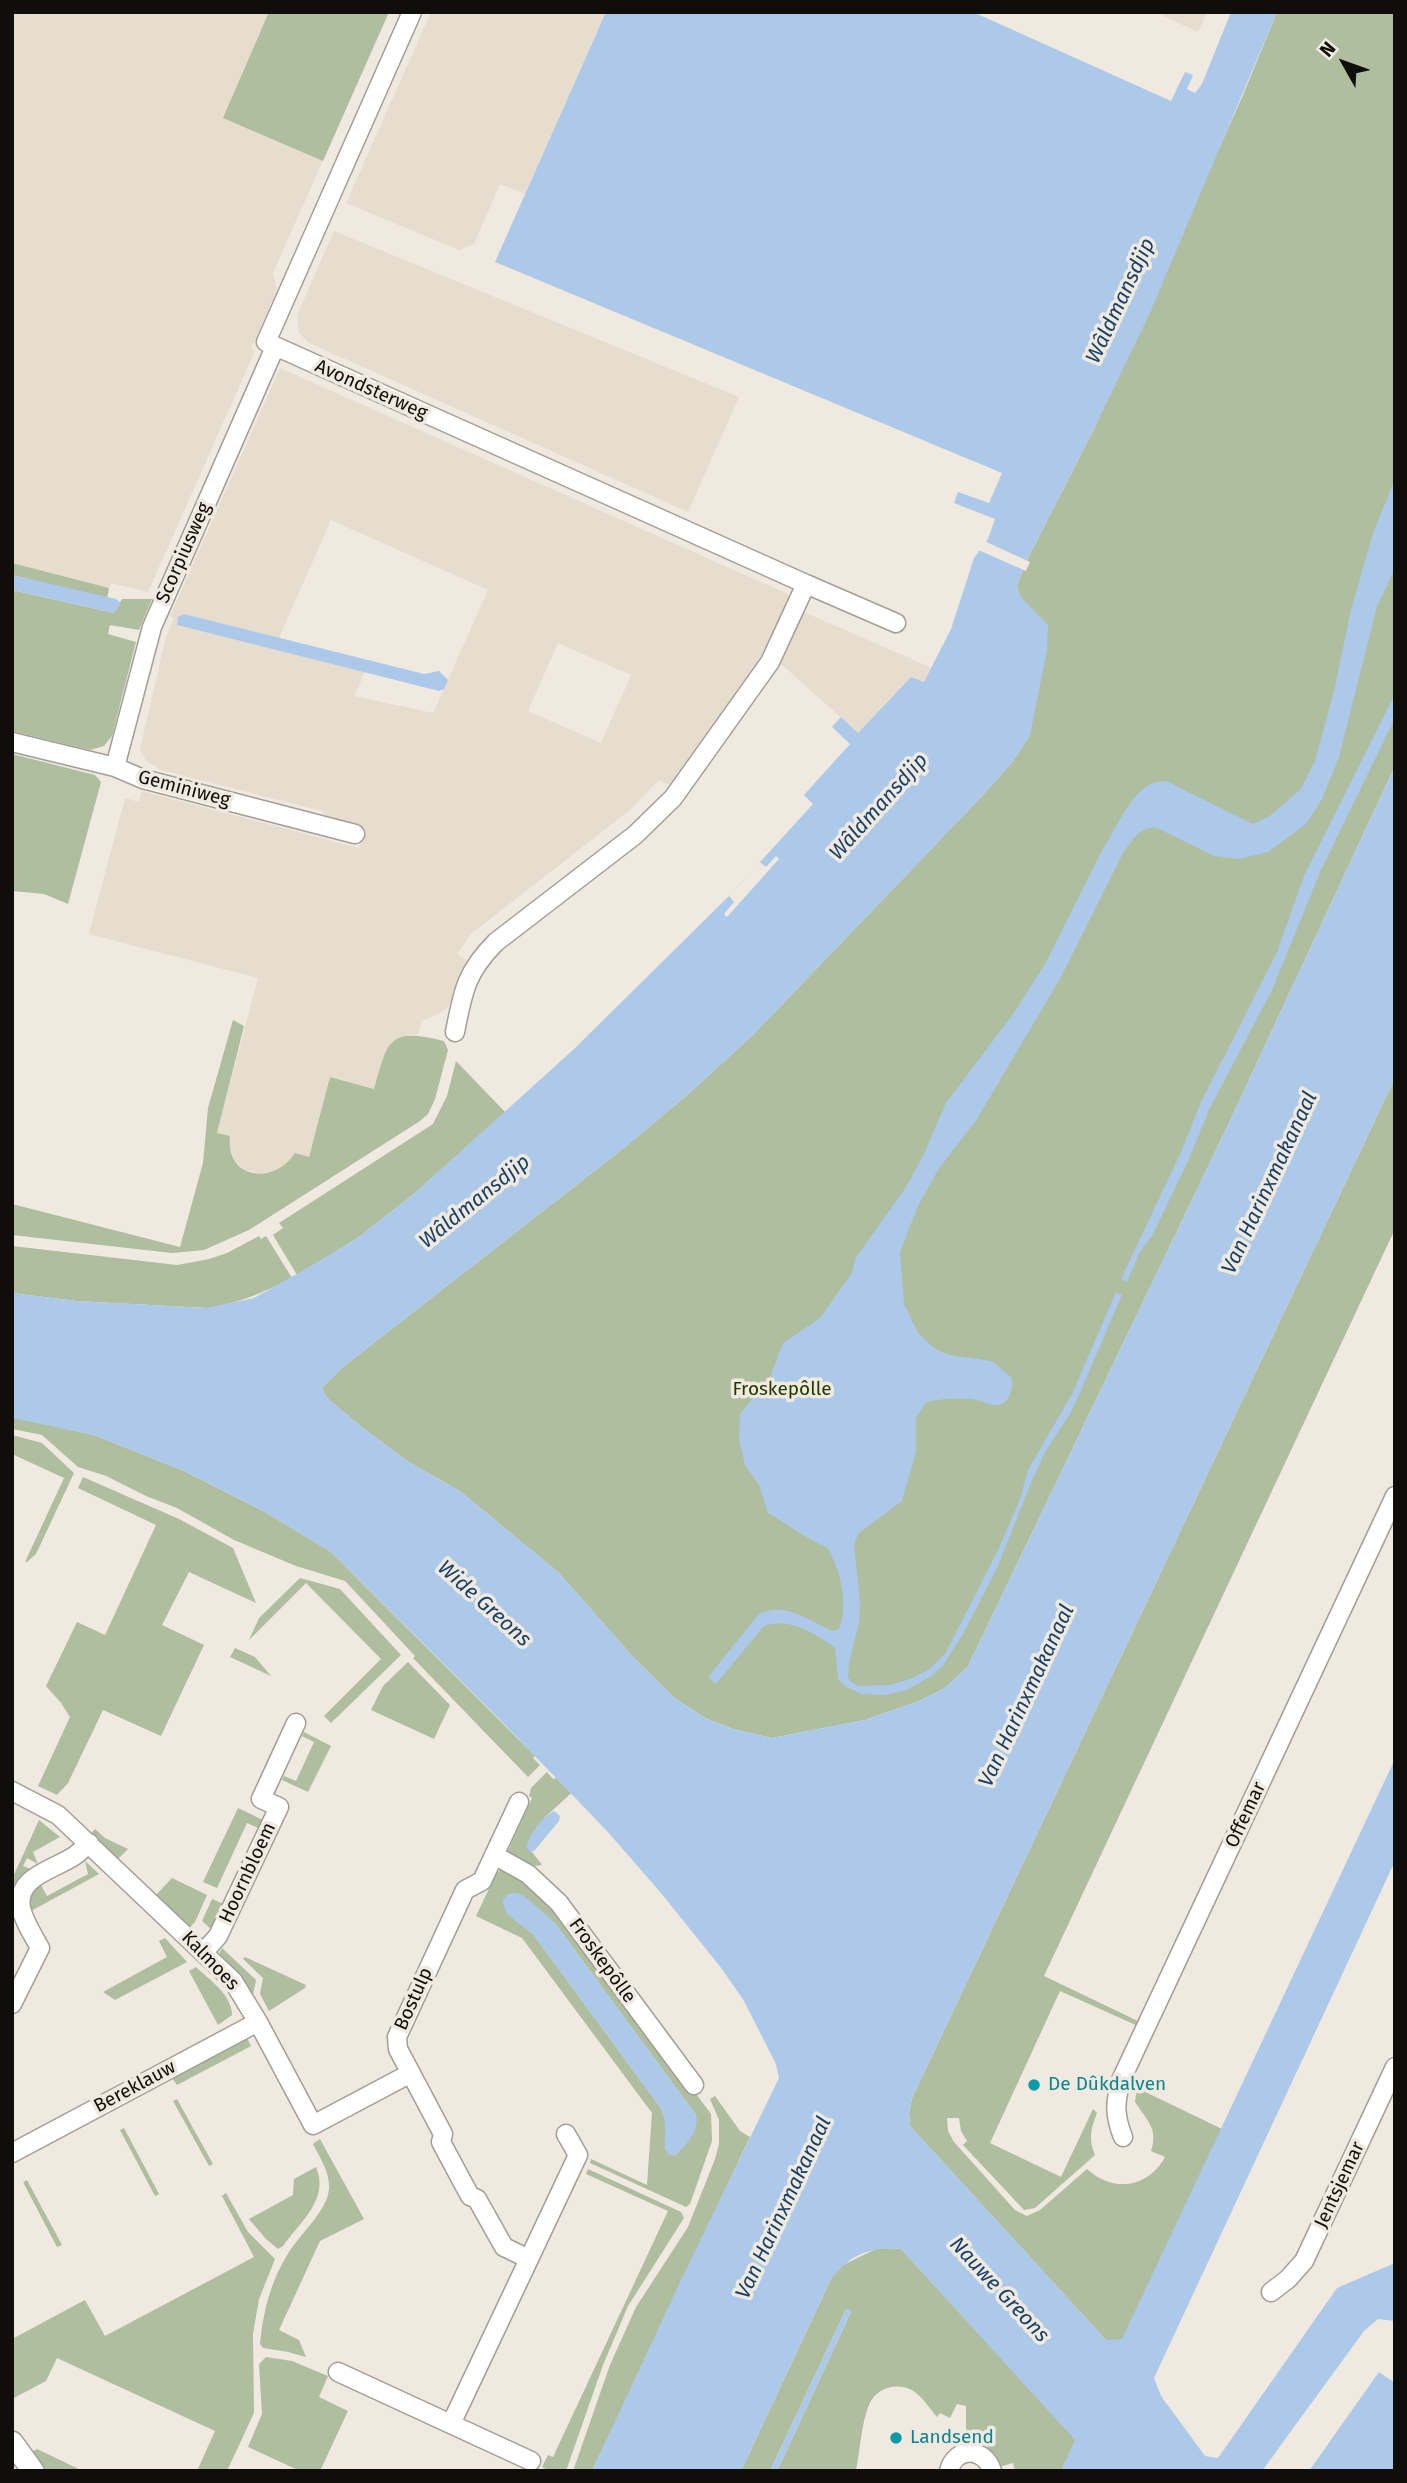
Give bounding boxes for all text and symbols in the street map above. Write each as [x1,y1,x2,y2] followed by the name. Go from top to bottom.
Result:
[1309,28,1379,98] north arrow
[1315,37,1340,61] text: N
[1081,234,1161,368] water label: Wâldmansdjip
[311,355,431,425] street label: Avondsterweg
[152,499,216,607] street label: Scorpiusweg
[824,748,934,866] water label: Wâldmansdjip
[135,766,233,812] street label: Geminiweg
[1217,1088,1323,1278] water label: Van Harinxmakanaal
[415,1150,535,1254] water label: Wâldmansdjip
[732,1379,832,1401] park label: Froskepôlle
[432,1556,536,1652] water label: Wide Greons
[974,1601,1080,1791] water label: Van Harinxmakanaal
[1221,1778,1271,1852] street label: Offemar
[215,1819,281,1927] street label: Hoornbloem
[564,1914,640,2008] street label: Froskepôlle
[176,1927,244,1995] street label: Kalmoes
[390,1964,438,2034] street label: Bostulp
[90,2056,180,2118] street label: Bereklauw
[1048,2074,1166,2096] place label: De Dûkdalven
[1026,2077,1042,2093] marker: De Dûkdalven
[731,2113,837,2303] water label: Van Harinxmakanaal
[1310,2138,1370,2232] street label: Jentsjemar
[944,2232,1054,2348] water label: Nauwe Greons
[910,2427,994,2449] place label: Landsend
[888,2430,904,2446] marker: Landsend

